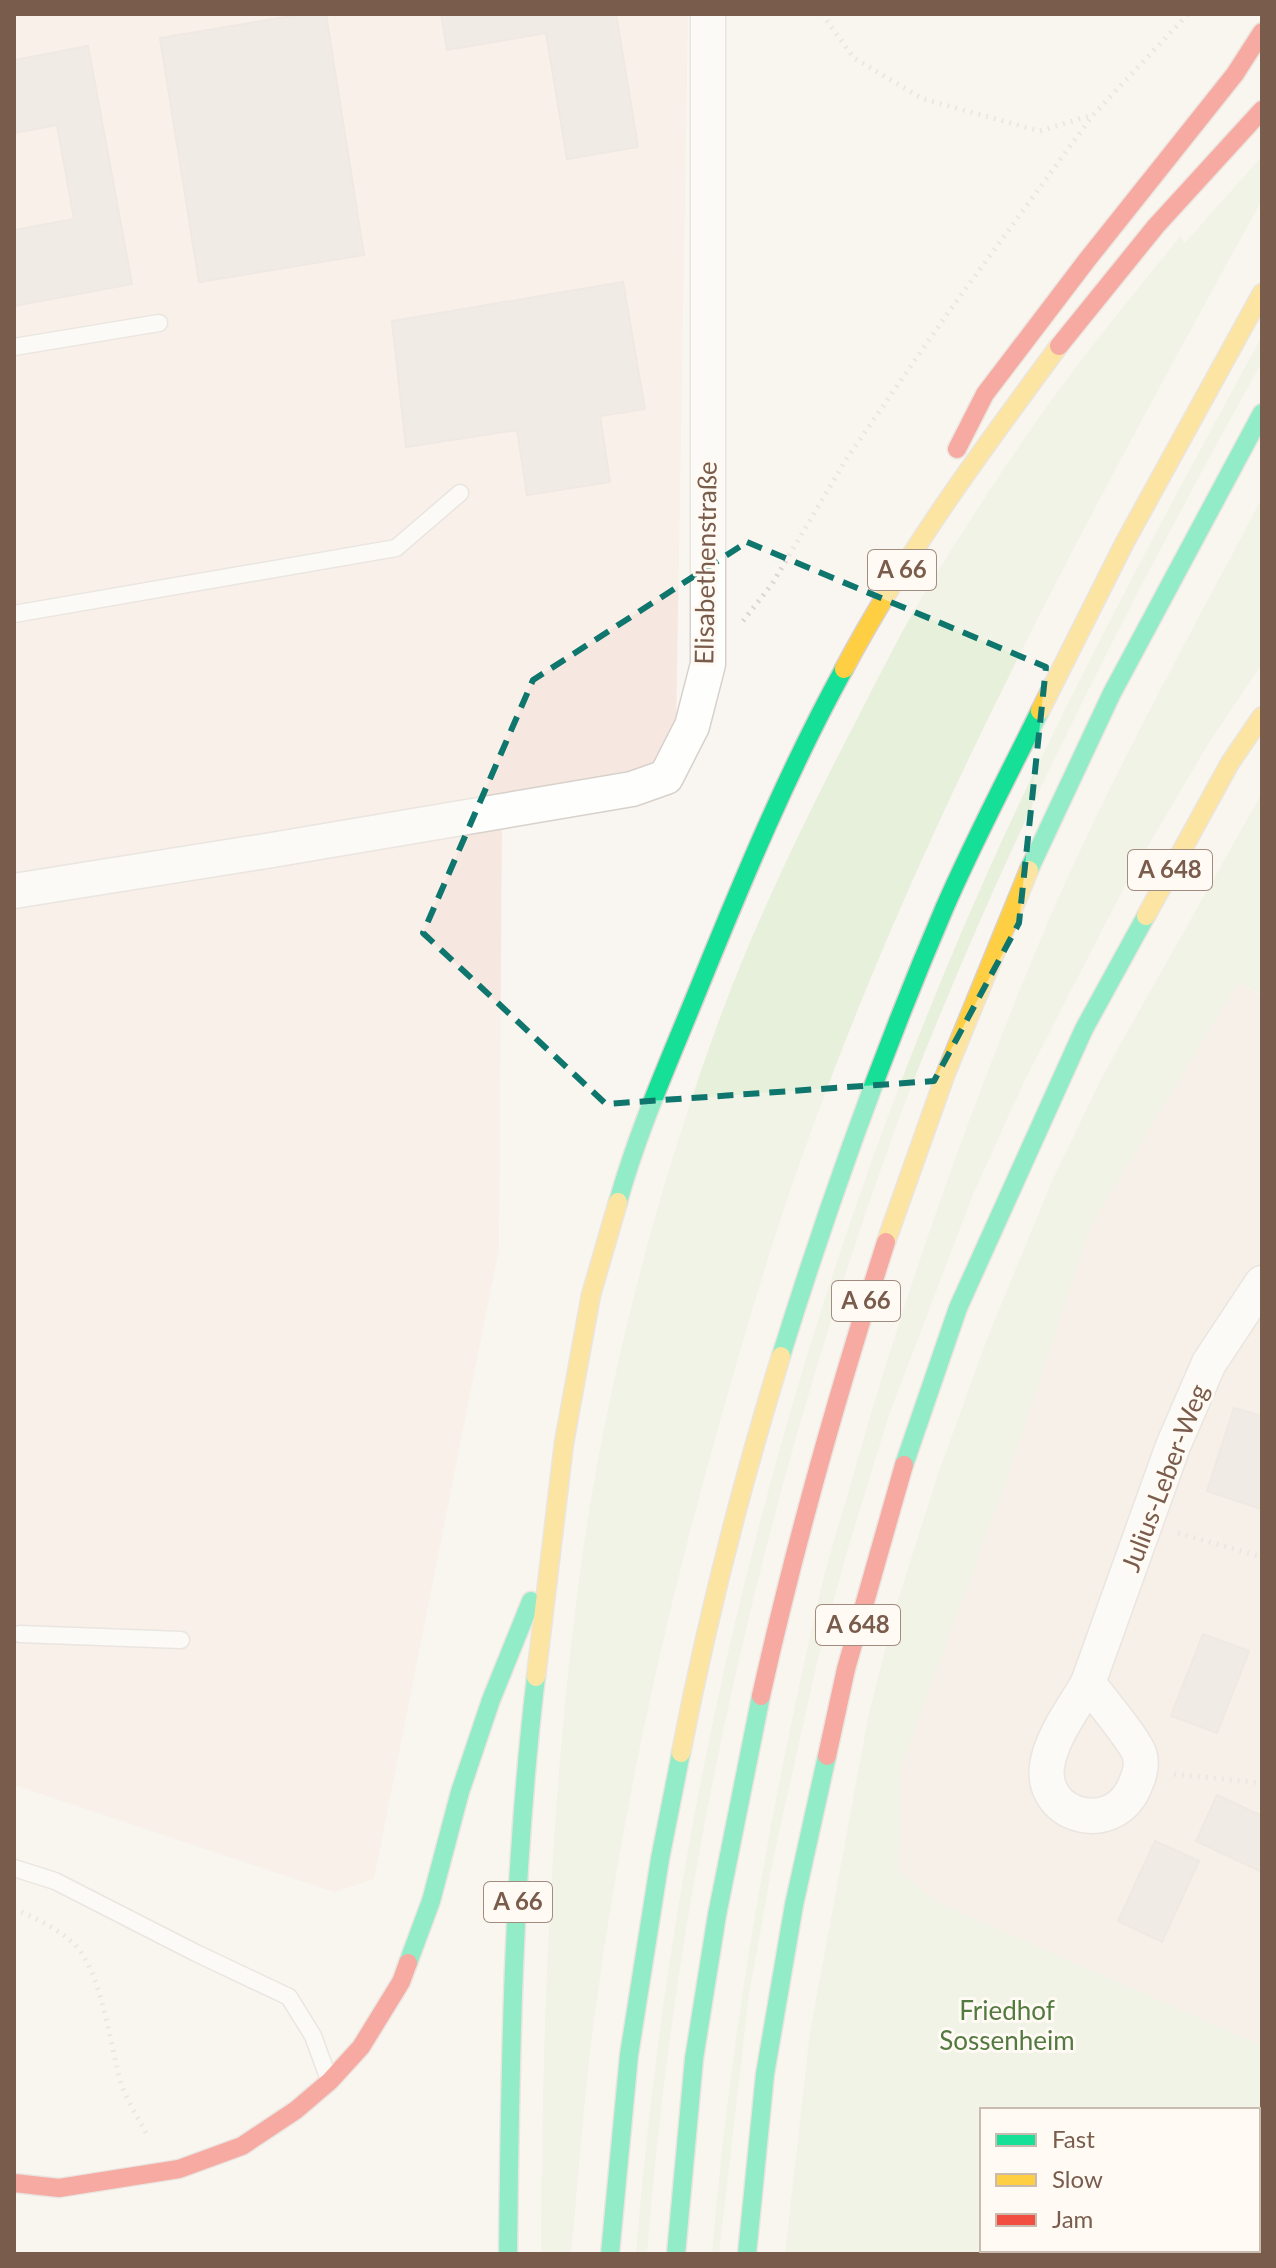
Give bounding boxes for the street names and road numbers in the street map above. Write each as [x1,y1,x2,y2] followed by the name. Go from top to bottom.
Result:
[687,461,723,665] street label: Elisabethenstraße
[868,550,936,590] road number: A 66
[1128,850,1212,890] road number: A 648
[832,1281,900,1321] road number: A 66
[1114,1379,1215,1576] street label: Julius-Leber-Weg
[816,1605,900,1645] road number: A 648
[484,1882,552,1922] road number: A 66

